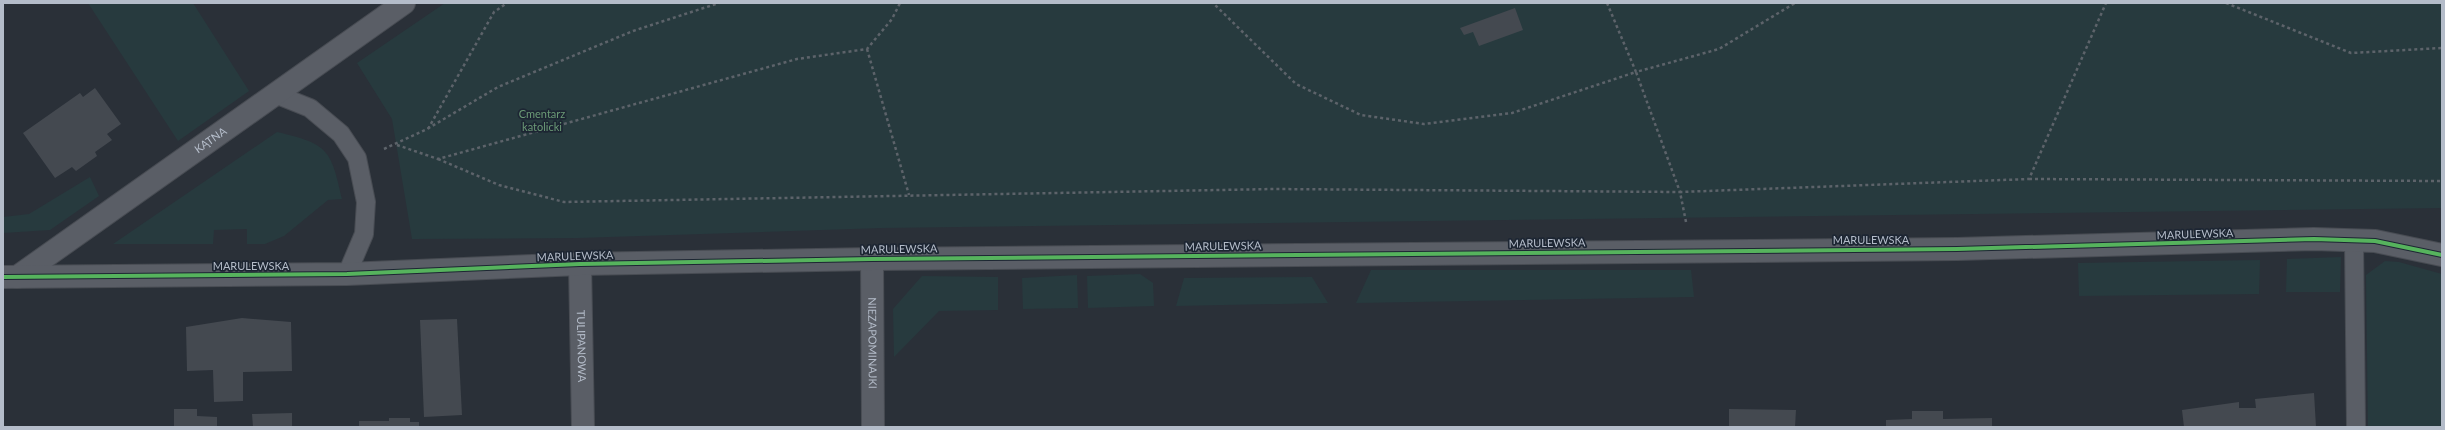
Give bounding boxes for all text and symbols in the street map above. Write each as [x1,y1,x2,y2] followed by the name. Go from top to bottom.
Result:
[519,107,565,133] park label: Cmentarz katolicki
[192,124,229,155] street label: KĄTNA
[2156,226,2234,241] street label: MARULEWSKA
[1833,233,1910,246] street label: MARULEWSKA
[1509,235,1586,250] street label: MARULEWSKA
[1185,238,1262,253] street label: MARULEWSKA
[861,241,938,256] street label: MARULEWSKA
[536,248,614,263] street label: MARULEWSKA
[213,259,290,272] street label: MARULEWSKA
[866,297,880,389] street label: NIEZAPOMINAJKI
[575,310,589,383] street label: TULIPANOWA

